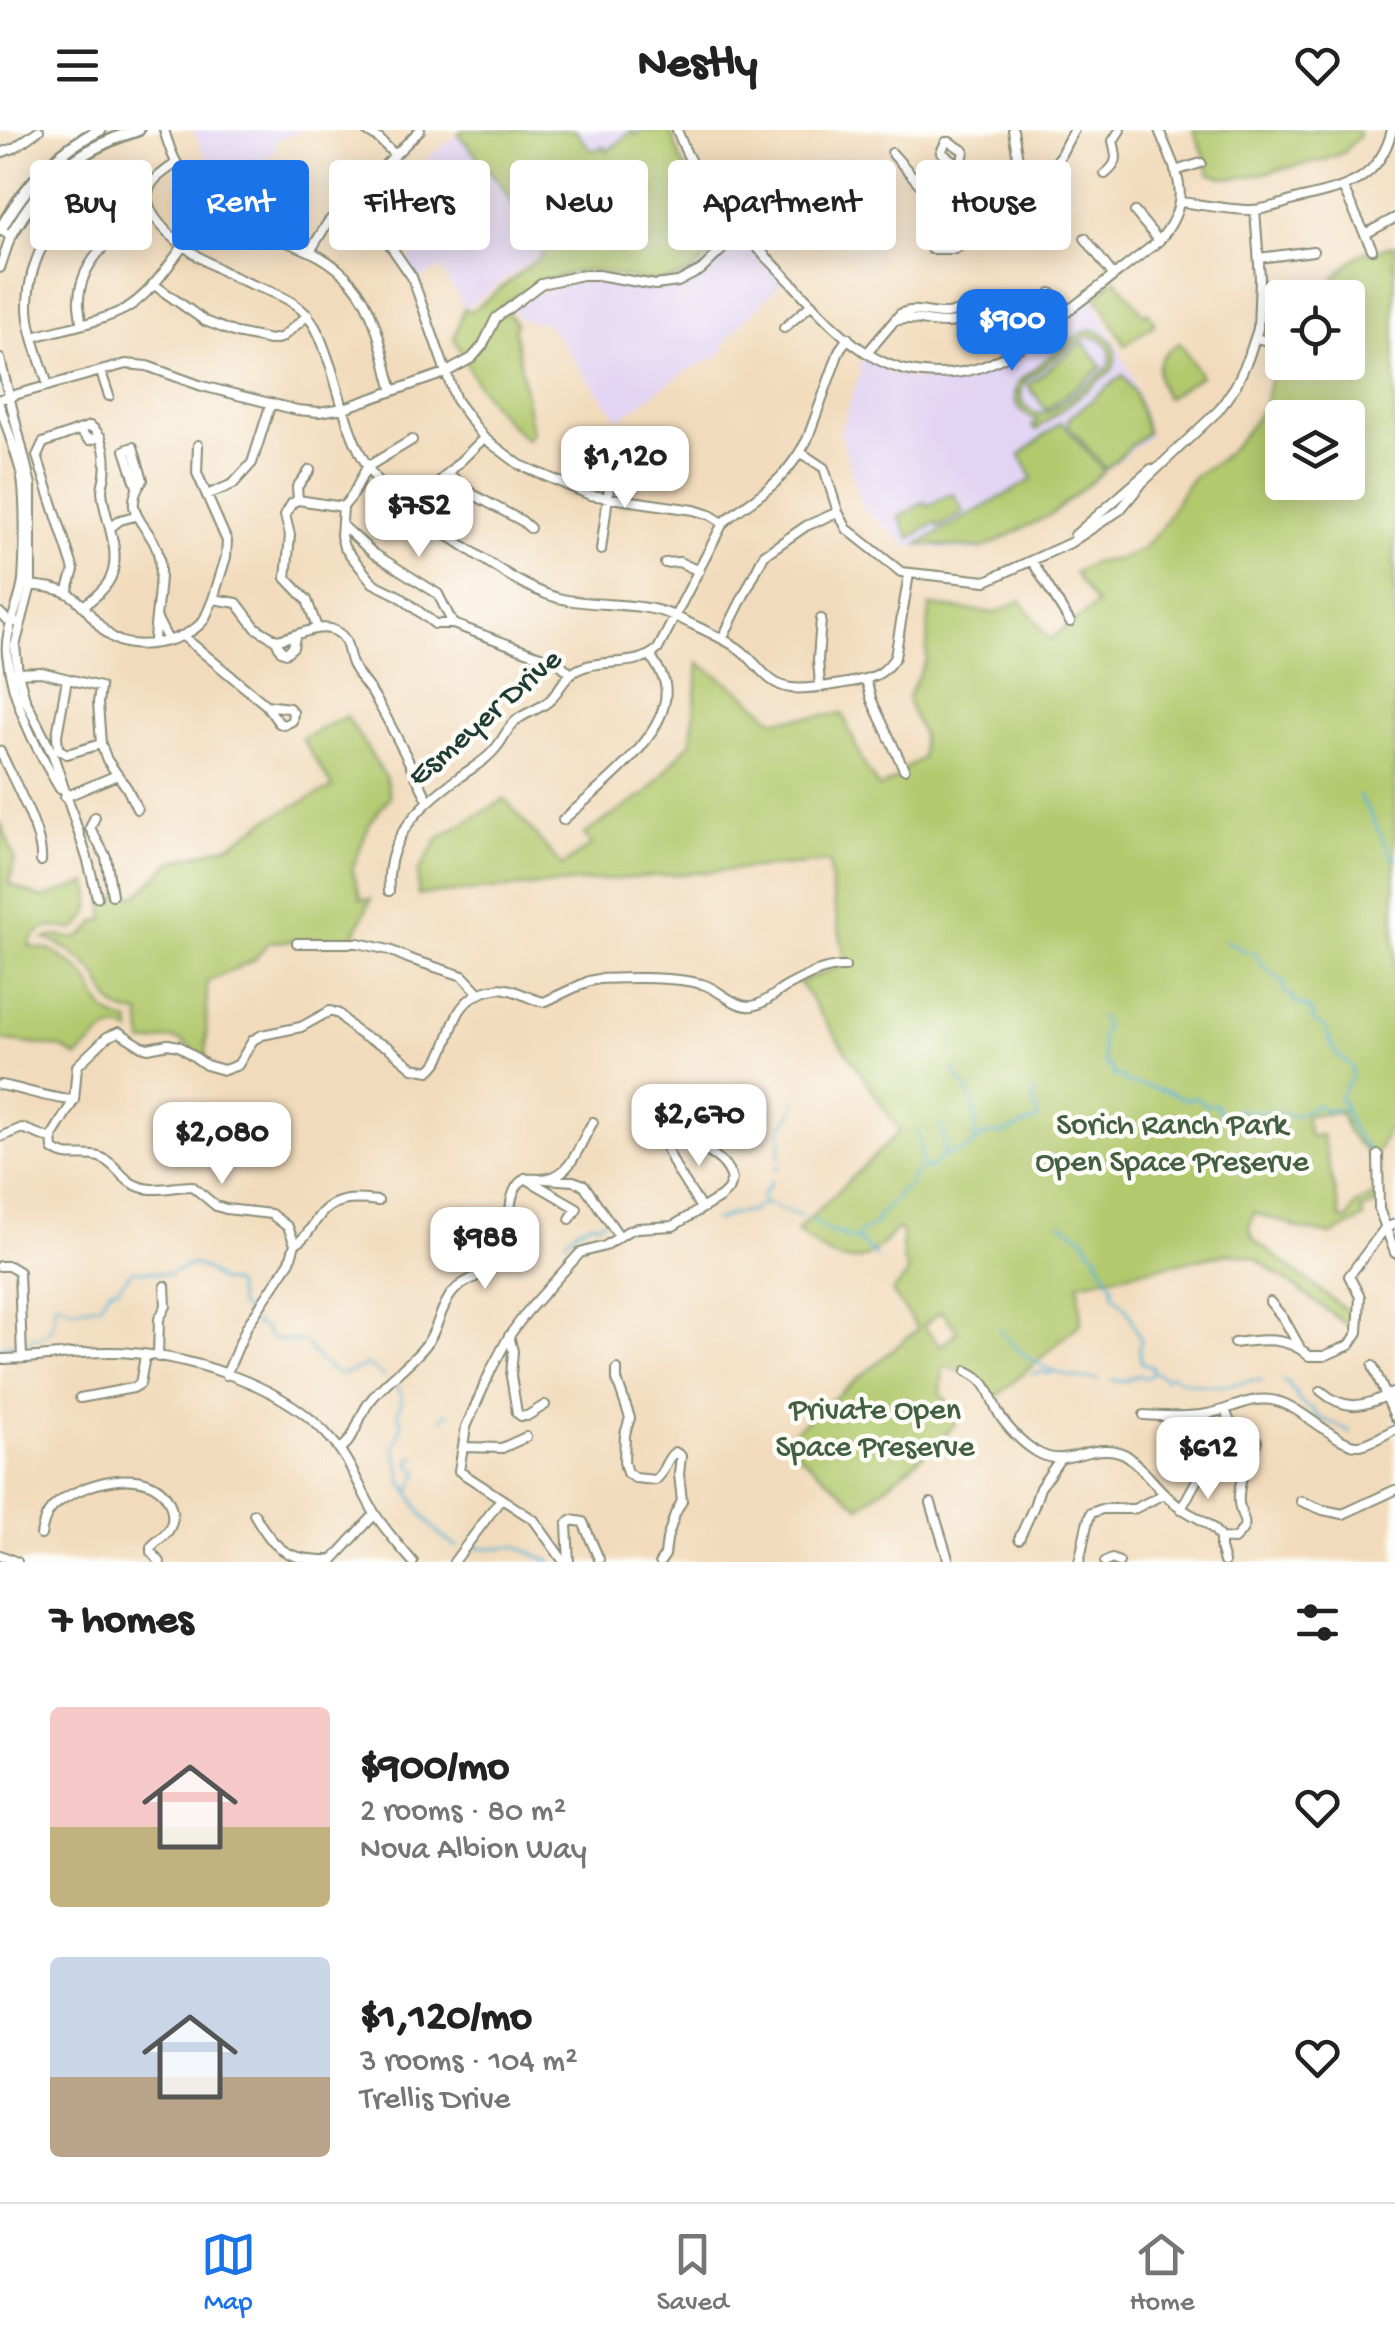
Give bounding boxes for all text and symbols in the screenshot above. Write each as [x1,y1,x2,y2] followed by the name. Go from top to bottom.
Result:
[50,38,105,93] icon: menu
[1290,38,1345,93] icon: heart
[638,39,757,92] text: Nestly
[30,160,152,250] chip: Buy
[172,160,309,250] chip: Rent
[329,160,490,250] chip: Filters
[510,160,648,250] chip: New
[668,160,896,250] chip: Apartment
[916,160,1071,250] chip: House
[1265,280,1365,500] map controls
[1265,280,1365,380] button: locate
[953,289,1071,374] pin: $900
[979,302,1045,340] text: $900
[1265,400,1365,500] button: layers
[544,426,706,511] pin: $1,120
[583,439,667,477] text: $1,120
[360,475,478,560] pin: $752
[387,488,451,526] text: $752
[401,641,571,796] street label: Esmeyer Drive
[618,1084,780,1169] pin: $2,670
[653,1097,745,1135] text: $2,670
[141,1102,303,1187] pin: $2,080
[1035,1108,1309,1183] park label: Sorich Ranch Park Open Space Preserve
[175,1115,269,1153] text: $2,080
[426,1207,544,1292] pin: $988
[452,1220,518,1258] text: $988
[775,1393,975,1468] park label: Private Open Space Preserve
[1149,1417,1267,1502] pin: $612
[1178,1430,1238,1468] text: $612
[1290,1595,1345,1650] icon: filters
[50,1598,193,1647] text: 7 homes
[360,1745,509,1794] text: $900/mo
[130,1747,250,1867] icon: home
[1290,1780,1345,1835] icon: heart
[360,1794,566,1832] text: 2 rooms · 80 m²
[360,1832,587,1870] text: Nova Albion Way
[360,1995,532,2044] text: $1,120/mo
[130,1997,250,2117] icon: home
[1290,2030,1345,2085] icon: heart
[360,2044,578,2082] text: 3 rooms · 104 m²
[360,2082,510,2120] text: Trellis Drive
[201,2227,256,2320] tab: Map
[657,2227,728,2320] tab: Saved
[1130,2227,1194,2320] tab: Home

